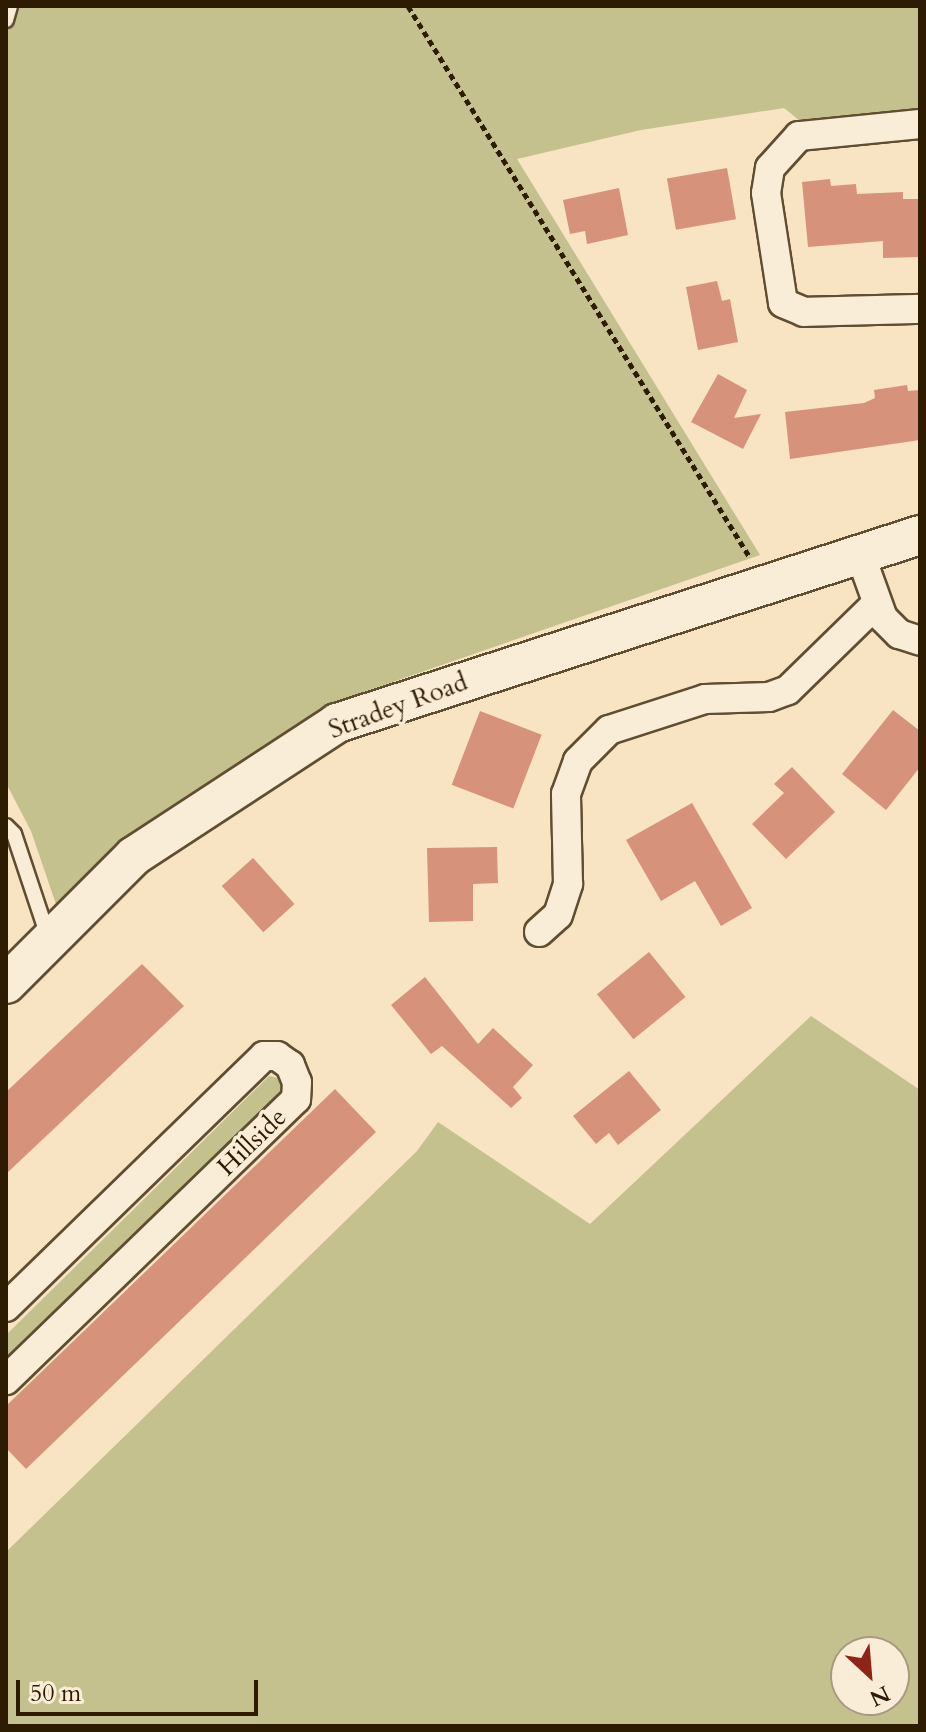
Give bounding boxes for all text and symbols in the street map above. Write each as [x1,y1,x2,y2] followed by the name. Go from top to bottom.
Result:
[324,666,472,746] street label: Stradey Road
[211,1102,293,1182] street label: Hillside
[830,1636,910,1716] north arrow
[20,1664,262,1714] scale bar
[30,1677,81,1710] text: 50 m
[864,1678,895,1713] text: N

